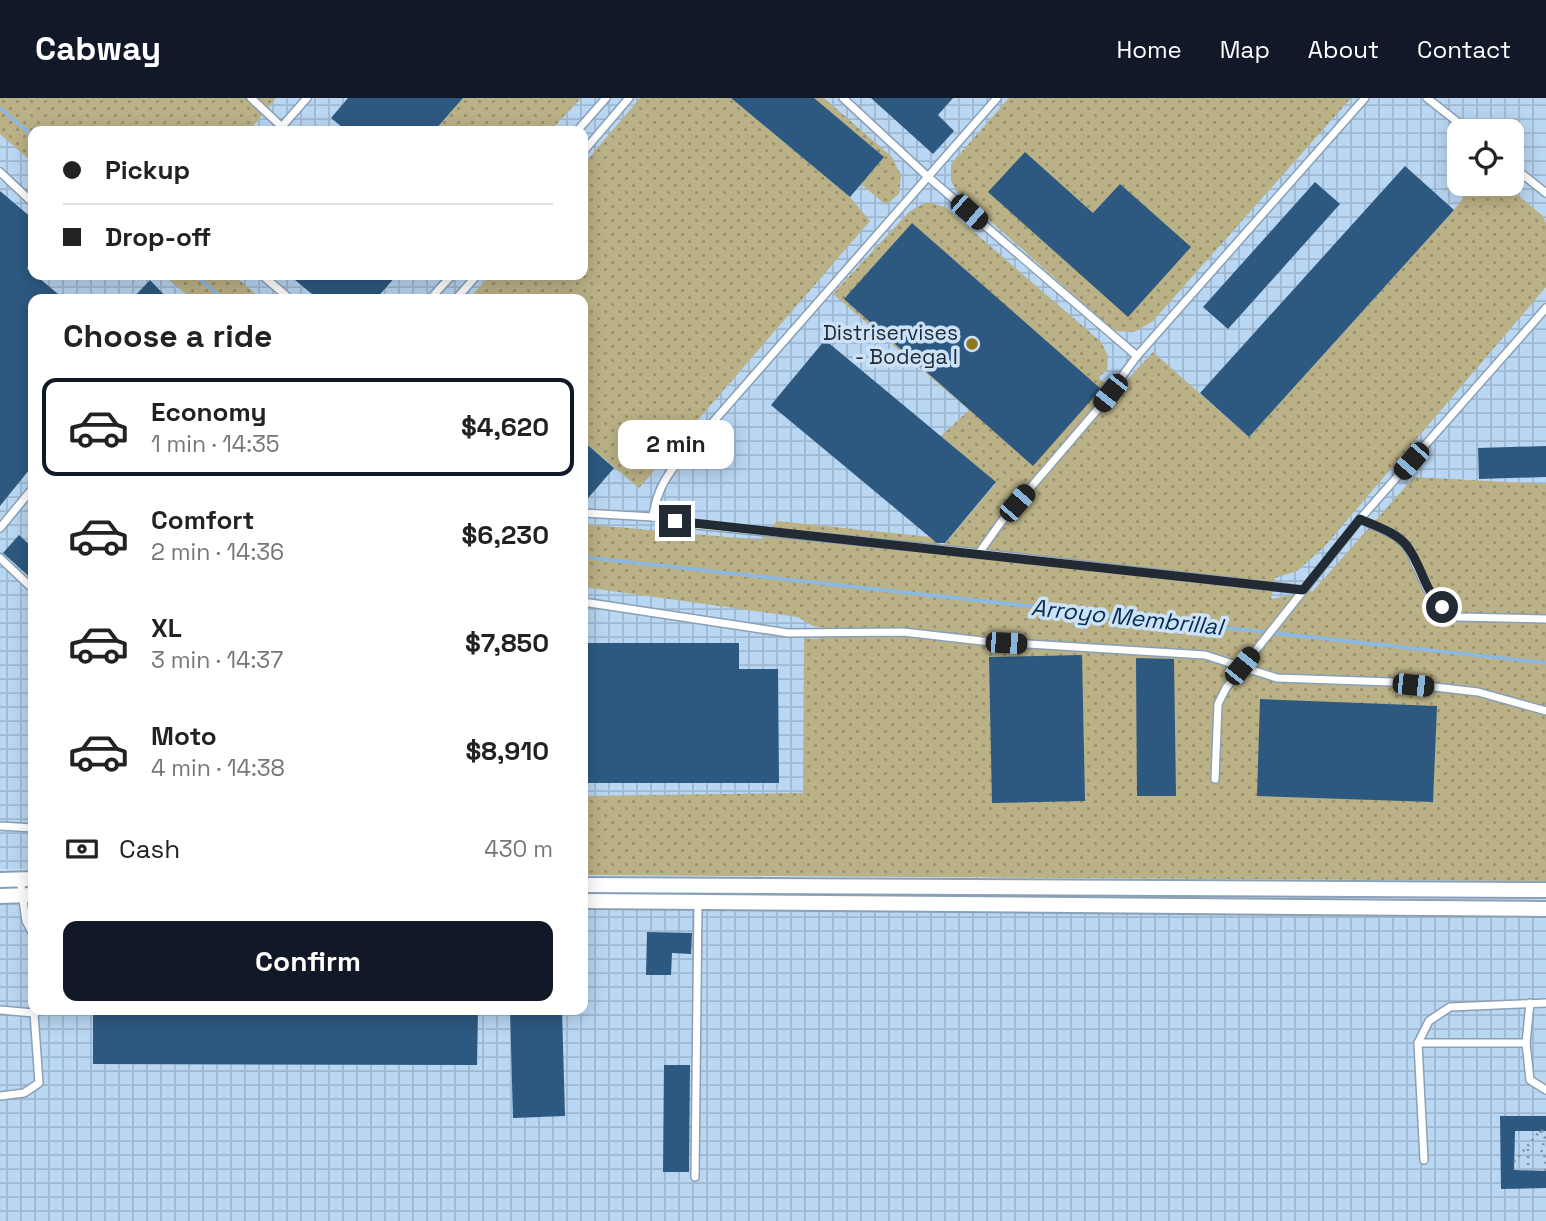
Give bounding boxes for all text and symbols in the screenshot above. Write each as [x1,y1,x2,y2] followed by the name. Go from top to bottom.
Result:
[35,28,161,70] text: Cabway
[1116,34,1182,65] text: Home
[1220,34,1270,65] text: Map
[1308,34,1379,65] text: About
[1417,34,1511,65] text: Contact
[1447,119,1524,196] map controls
[1447,119,1524,196] button: locate
[105,153,190,187] text: Pickup
[947,190,992,234] car
[105,220,211,254] text: Drop-off
[63,316,273,356] text: Choose a ride
[823,319,958,370] place label: Distriservises - Bodega I
[964,336,980,352] marker: Distriservises - Bodega I
[1089,370,1132,416] car
[151,395,267,429] text: Economy
[67,396,130,459] icon: car
[461,410,549,444] text: $4,620
[617,420,733,468] callout: 2 min
[151,429,280,459] text: 1 min · 14:35
[646,429,706,459] text: 2 min
[1390,438,1433,484] car
[996,480,1039,526] car
[151,503,254,537] text: Comfort
[67,504,130,567] icon: car
[659,505,691,537] route end
[461,518,549,552] text: $6,230
[151,537,284,567] text: 2 min · 14:36
[1426,591,1458,623] route start
[1030,592,1227,642] water label: Arroyo Membrillal
[151,611,182,645] text: XL
[67,612,130,675] icon: car
[465,626,549,660] text: $7,850
[985,631,1028,655] car
[1221,643,1264,689] car
[151,645,283,675] text: 3 min · 14:37
[1392,672,1435,698] car
[151,719,217,753] text: Moto
[67,720,130,783] icon: car
[465,734,549,768] text: $8,910
[151,753,285,783] text: 4 min · 14:38
[63,830,101,868] icon: cash
[119,832,180,866] text: Cash
[484,834,553,864] text: 430 m
[63,921,553,1001] button: Confirm

